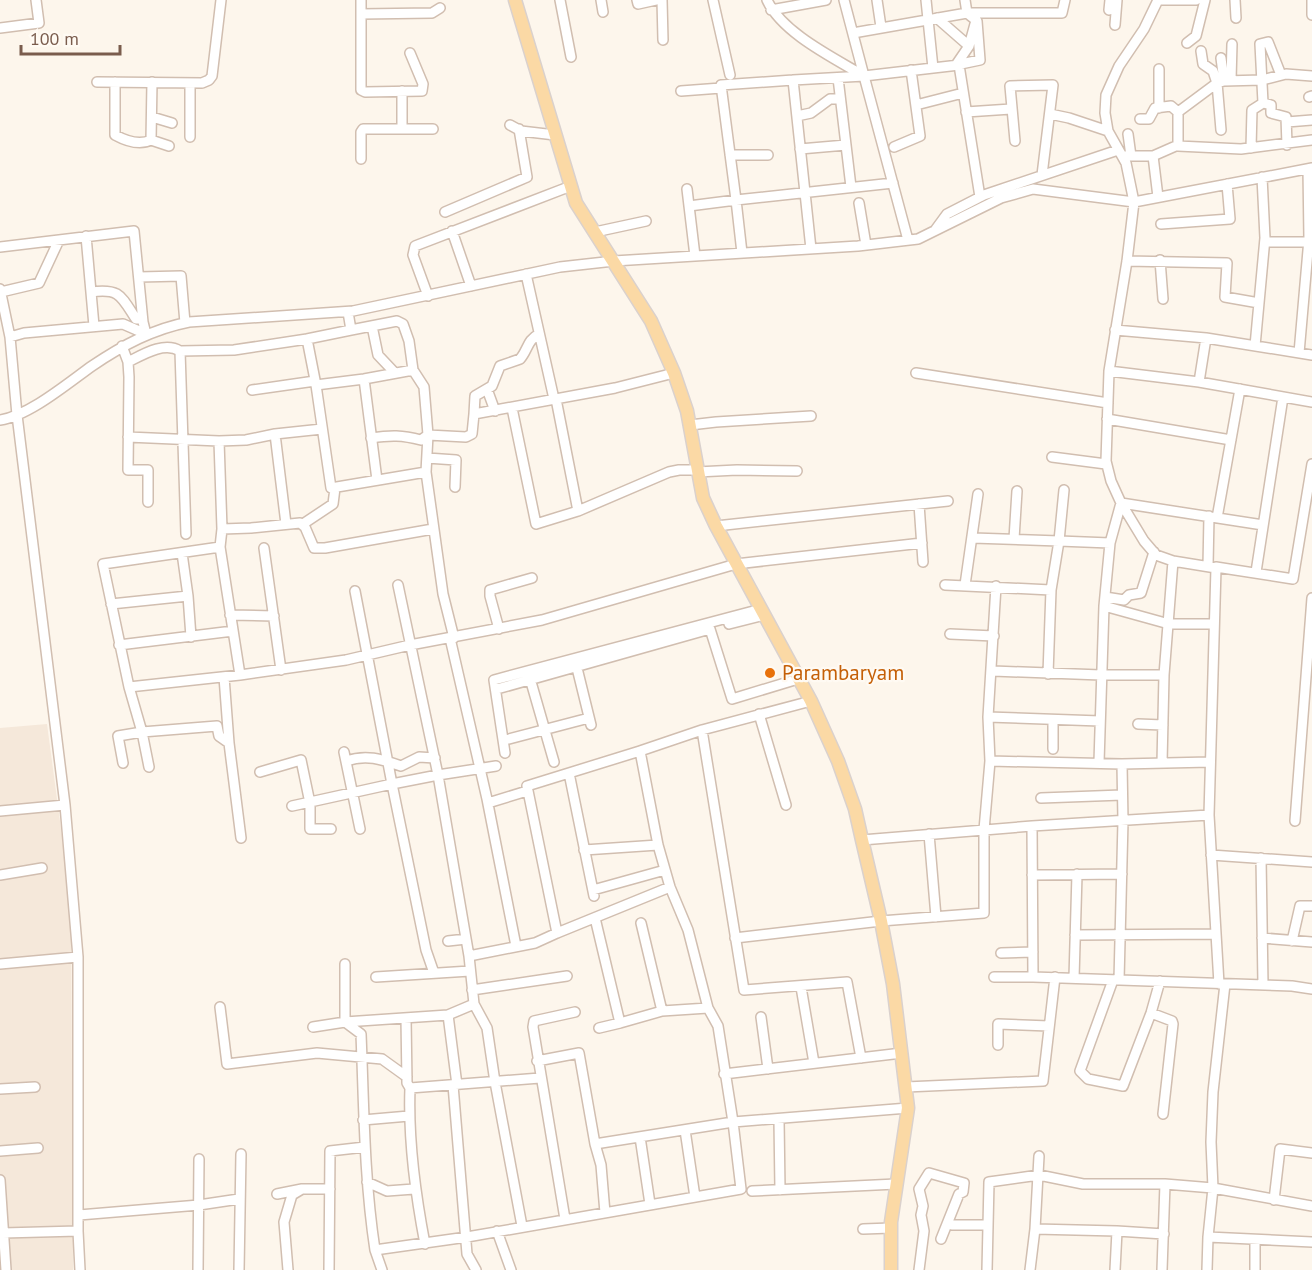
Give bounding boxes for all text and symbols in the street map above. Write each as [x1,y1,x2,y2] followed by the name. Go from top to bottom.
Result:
[21,18,120,56] scale bar
[30,27,79,50] text: 100 m
[782,659,904,686] place label: Parambaryam
[763,666,777,680] marker: Parambaryam

